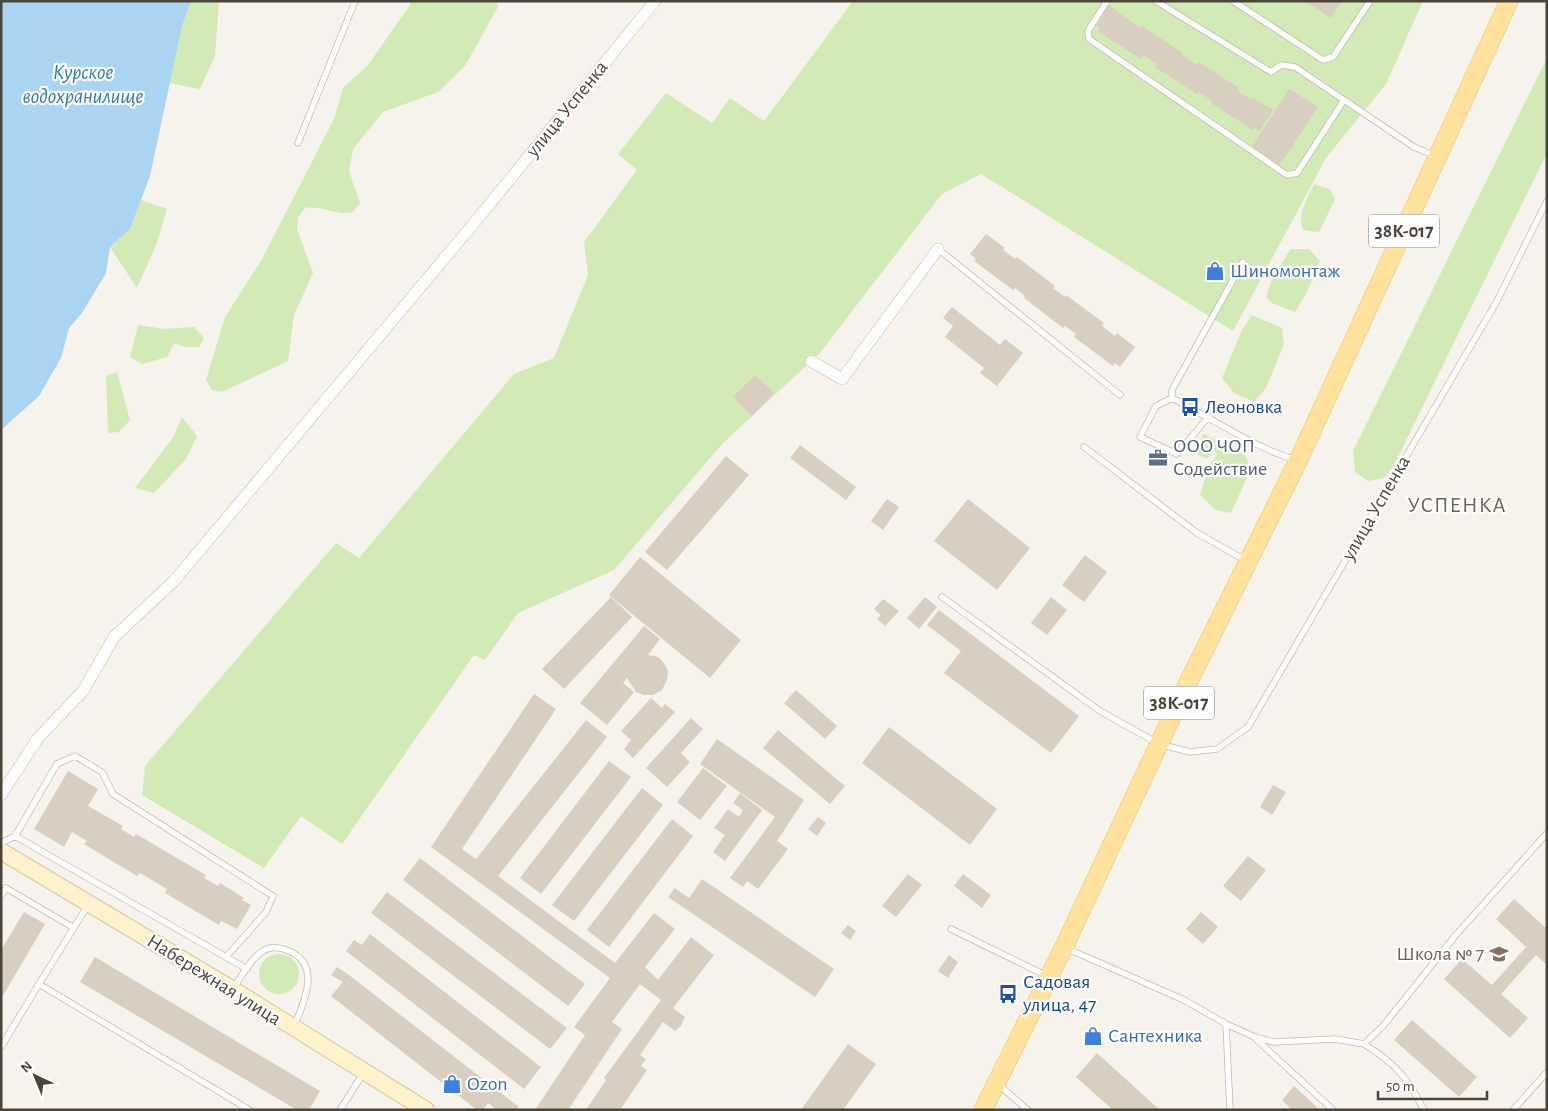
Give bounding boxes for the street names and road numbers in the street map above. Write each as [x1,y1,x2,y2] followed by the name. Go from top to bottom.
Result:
[522,57,612,162] street label: улица Успенка
[1369,215,1439,248] road number: 38К-017
[1338,452,1414,565] street label: улица Успенка
[1144,686,1214,720] road number: 38К-017
[143,931,285,1029] street label: Набережная улица

